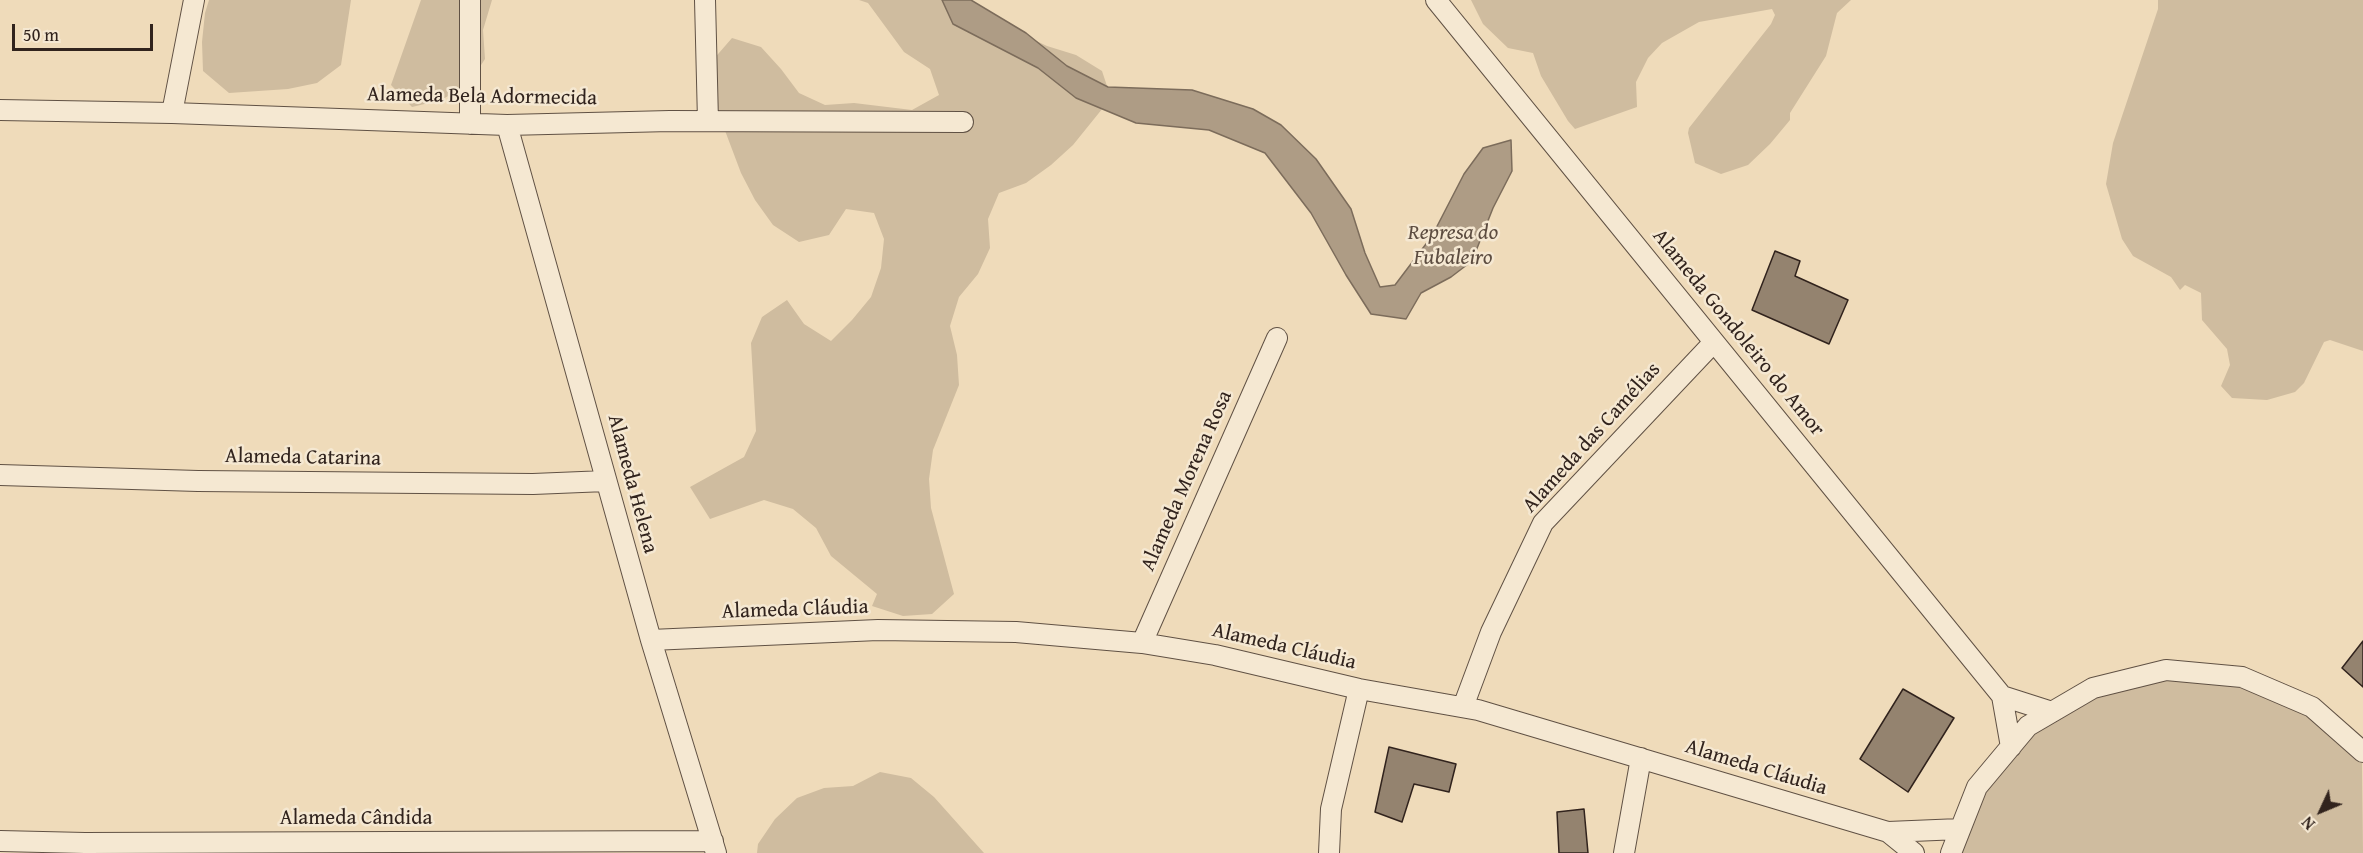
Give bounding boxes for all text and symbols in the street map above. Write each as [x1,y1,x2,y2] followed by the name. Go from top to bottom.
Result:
[15,12,156,50] scale bar
[23,21,59,48] text: 50 m
[367,82,597,112] street label: Alameda Bela Adormecida
[1408,220,1498,272] water label: Represa do Fubaleiro
[1647,224,1829,442] street label: Alameda Gondoleiro do Amor
[1518,358,1666,518] street label: Alameda das Camélias
[1136,387,1238,575] street label: Alameda Morena Rosa
[601,412,663,556] street label: Alameda Helena
[225,444,381,472] street label: Alameda Catarina
[721,595,869,625] street label: Alameda Cláudia
[1210,618,1358,676] street label: Alameda Cláudia
[1682,734,1830,802] street label: Alameda Cláudia
[2291,781,2351,841] north arrow
[280,806,432,832] street label: Alameda Cândida
[2296,811,2320,836] text: N

